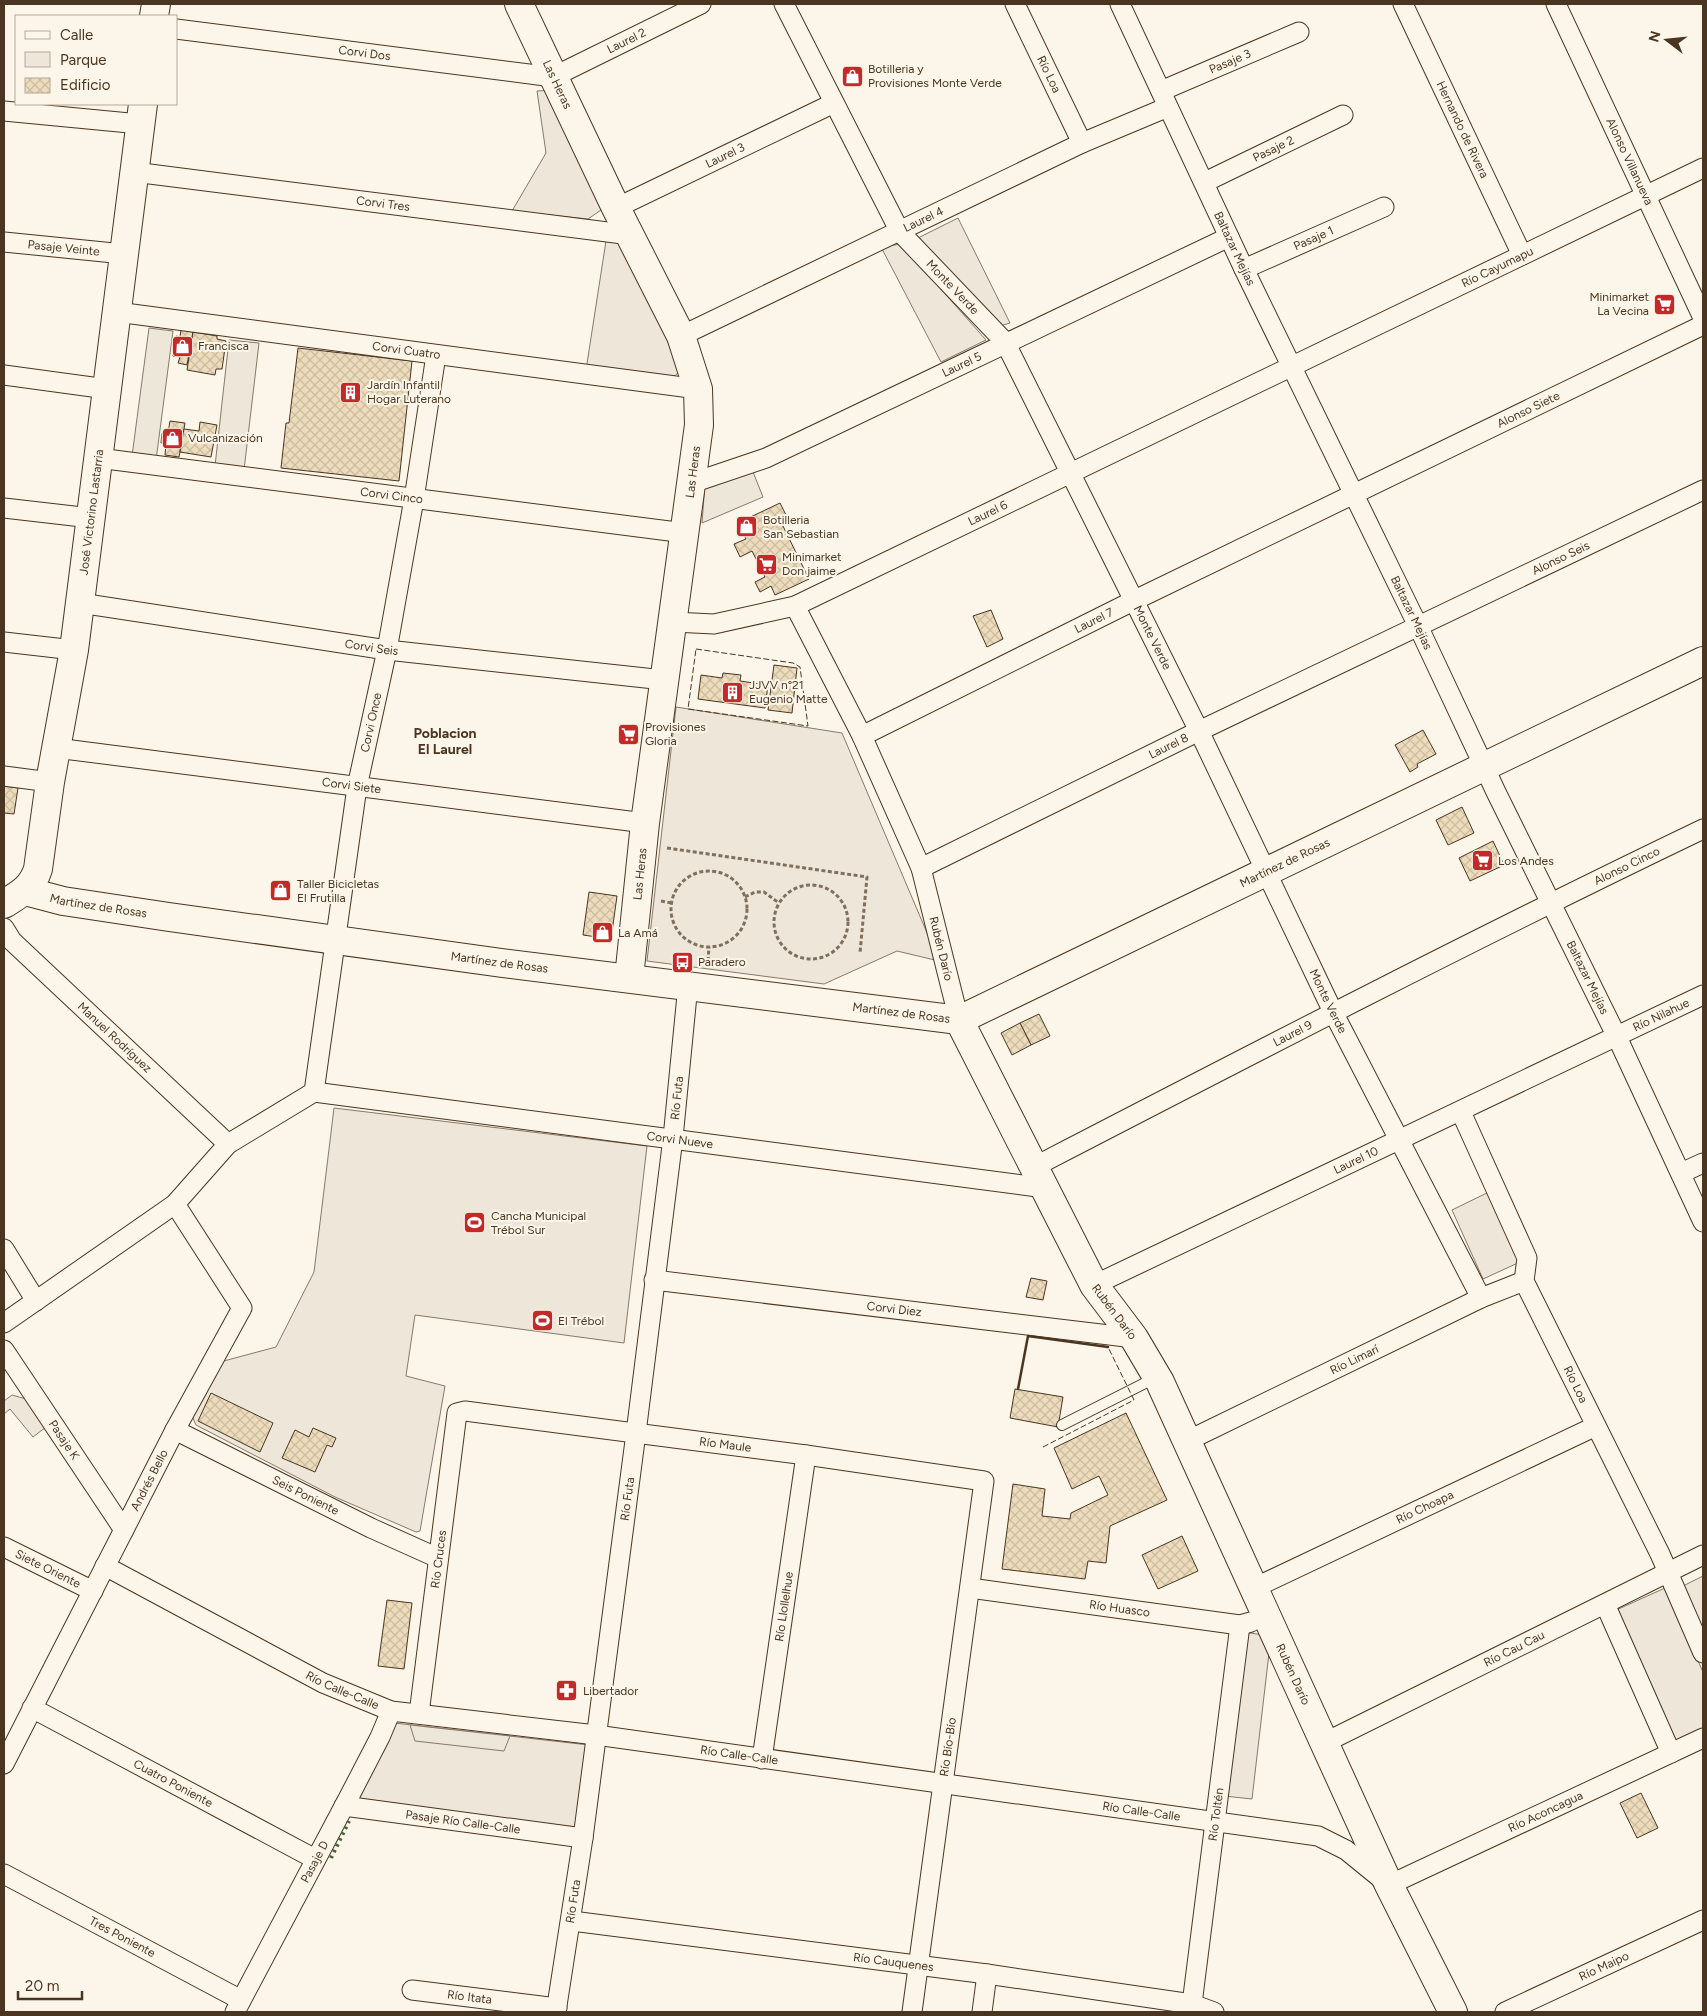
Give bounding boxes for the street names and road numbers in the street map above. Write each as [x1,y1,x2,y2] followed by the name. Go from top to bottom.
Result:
[605,25,648,56] street label: Laurel 2
[338,43,392,63] street label: Corvi Dos
[1207,46,1253,77] street label: Pasaje 3
[1034,53,1064,95] street label: Río Loa
[540,58,575,111] street label: Las Heras
[1434,79,1492,180] street label: Hernando de Rivera
[1603,116,1656,207] street label: Alonso Villanueva
[1250,133,1296,165] street label: Pasaje 2
[703,140,747,171] street label: Laurel 3
[355,193,411,214] street label: Corvi Tres
[901,204,946,235] street label: Laurel 4
[1211,209,1258,288] street label: Baltazar Mejías
[1291,223,1336,253] street label: Pasaje 1
[27,237,101,259] street label: Pasaje Veinte
[1459,244,1536,290] street label: Río Cayumapu
[923,257,982,318] street label: Monte Verde
[371,339,442,362] street label: Corvi Cuatro
[940,349,984,380] street label: Laurel 5
[1495,388,1562,431] street label: Alonso Siete
[683,445,703,499] street label: Las Heras
[77,449,106,576] street label: José Victorino Lastarria
[359,485,424,506] street label: Corvi Cinco
[966,497,1010,528] street label: Laurel 6
[1530,538,1592,578] street label: Alonso Seis
[1388,574,1435,652] street label: Baltazar Mejías
[1130,603,1174,672] street label: Monte Verde
[1072,605,1116,636] street label: Laurel 7
[344,637,400,658] street label: Corvi Seis
[358,691,385,754] street label: Corvi Once
[1146,730,1191,762] street label: Laurel 8
[321,775,382,796] street label: Corvi Siete
[1238,835,1332,890] street label: Martínez de Rosas
[1592,844,1662,888] street label: Alonso Cinco
[630,847,650,901] street label: Las Heras
[48,891,148,921] street label: Martínez de Rosas
[926,915,956,982] street label: Rubén Darío
[1564,938,1612,1017] street label: Baltazar Mejías
[450,949,549,976] street label: Martínez de Rosas
[1307,967,1350,1036] street label: Monte Verde
[1630,995,1692,1034] street label: Río Nilahue
[75,999,155,1076] street label: Manuel Rodríguez
[852,1000,951,1026] street label: Martínez de Rosas
[1271,1018,1315,1049] street label: Laurel 9
[668,1075,686,1121] street label: Río Futa
[646,1129,714,1151] street label: Corvi Nueve
[1331,1144,1381,1177] street label: Laurel 10
[1089,1281,1140,1342] street label: Rubén Darío
[866,1299,923,1319] street label: Corvi Diez
[1328,1341,1382,1377] street label: Río Limarí
[1560,1364,1591,1405] street label: Río Loa
[46,1417,83,1463] street label: Pasaje K
[698,1434,753,1455] street label: Río Maule
[128,1447,171,1513] street label: Andrés Bello
[270,1473,342,1518] street label: Seis Poniente
[618,1476,637,1522] street label: Río Futa
[1394,1488,1456,1527] street label: Río Choapa
[428,1529,449,1589] street label: Río Cruces
[13,1547,83,1591] street label: Siete Oriente
[772,1570,796,1643] street label: Río Llollelhue
[1088,1597,1151,1620] street label: Río Huasco
[1481,1628,1547,1670] street label: Río Cau Cau
[1273,1641,1313,1707] street label: Rubén Darío
[303,1668,381,1712] street label: Río Calle-Calle
[937,1717,959,1777] street label: Río Bío-Bío
[699,1743,780,1767] street label: Río Calle-Calle
[131,1757,216,1810] street label: Cuatro Poniente
[1206,1787,1226,1842] street label: Río Toltén
[1506,1788,1585,1835] street label: Río Aconcagua
[1101,1799,1182,1824] street label: Río Calle-Calle
[405,1807,522,1837] street label: Pasaje Río Calle-Calle
[298,1838,331,1885] street label: Pasaje D
[563,1879,583,1924] street label: Río Futa
[87,1914,158,1960] street label: Tres Poniente
[1577,1948,1631,1984] street label: Río Maipo
[852,1950,935,1974] street label: Río Cauquenes
[446,1987,493,2007] street label: Río Itata

